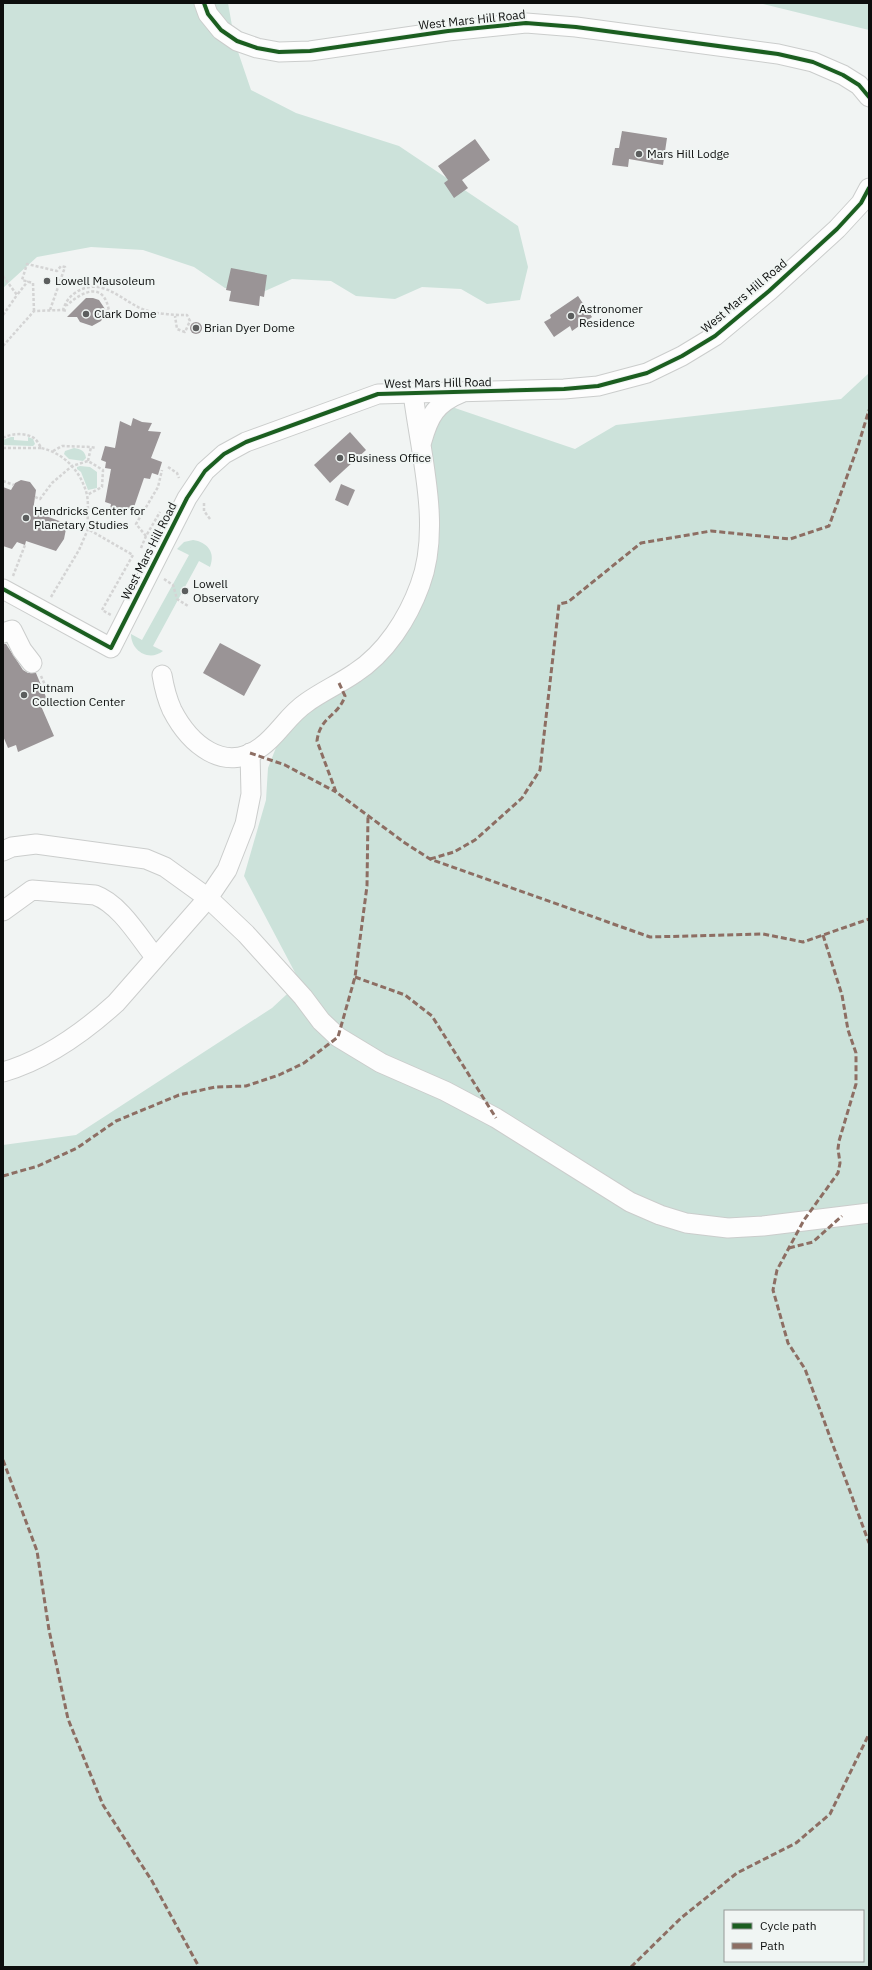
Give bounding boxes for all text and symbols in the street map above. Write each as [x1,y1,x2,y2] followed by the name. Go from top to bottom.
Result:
[418,6,526,33] street label: West Mars Hill Road
[647,146,730,161] place label: Mars Hill Lodge
[634,149,644,159] marker: Mars Hill Lodge
[698,255,790,336] street label: West Mars Hill Road
[55,273,155,288] place label: Lowell Mausoleum
[42,276,52,286] marker: Lowell Mausoleum
[579,301,643,330] place label: Astronomer Residence
[94,306,157,321] place label: Clark Dome
[81,309,91,319] marker: Clark Dome
[566,311,576,321] marker: Astronomer Residence
[204,320,295,335] place label: Brian Dyer Dome
[191,323,201,333] marker: Brian Dyer Dome
[384,374,492,391] street label: West Mars Hill Road
[348,450,432,465] place label: Business Office
[335,453,345,463] marker: Business Office
[117,499,180,602] street label: West Mars Hill Road
[34,503,146,532] place label: Hendricks Center for Planetary Studies
[21,513,31,523] marker: Hendricks Center for Planetary Studies
[193,576,259,605] place label: Lowell Observatory
[180,586,190,596] marker: Lowell Observatory
[32,680,125,709] place label: Putnam Collection Center
[19,690,29,700] marker: Putnam Collection Center
[724,1910,864,1962] legend
[760,1918,817,1933] text: Cycle path
[760,1938,785,1953] text: Path

